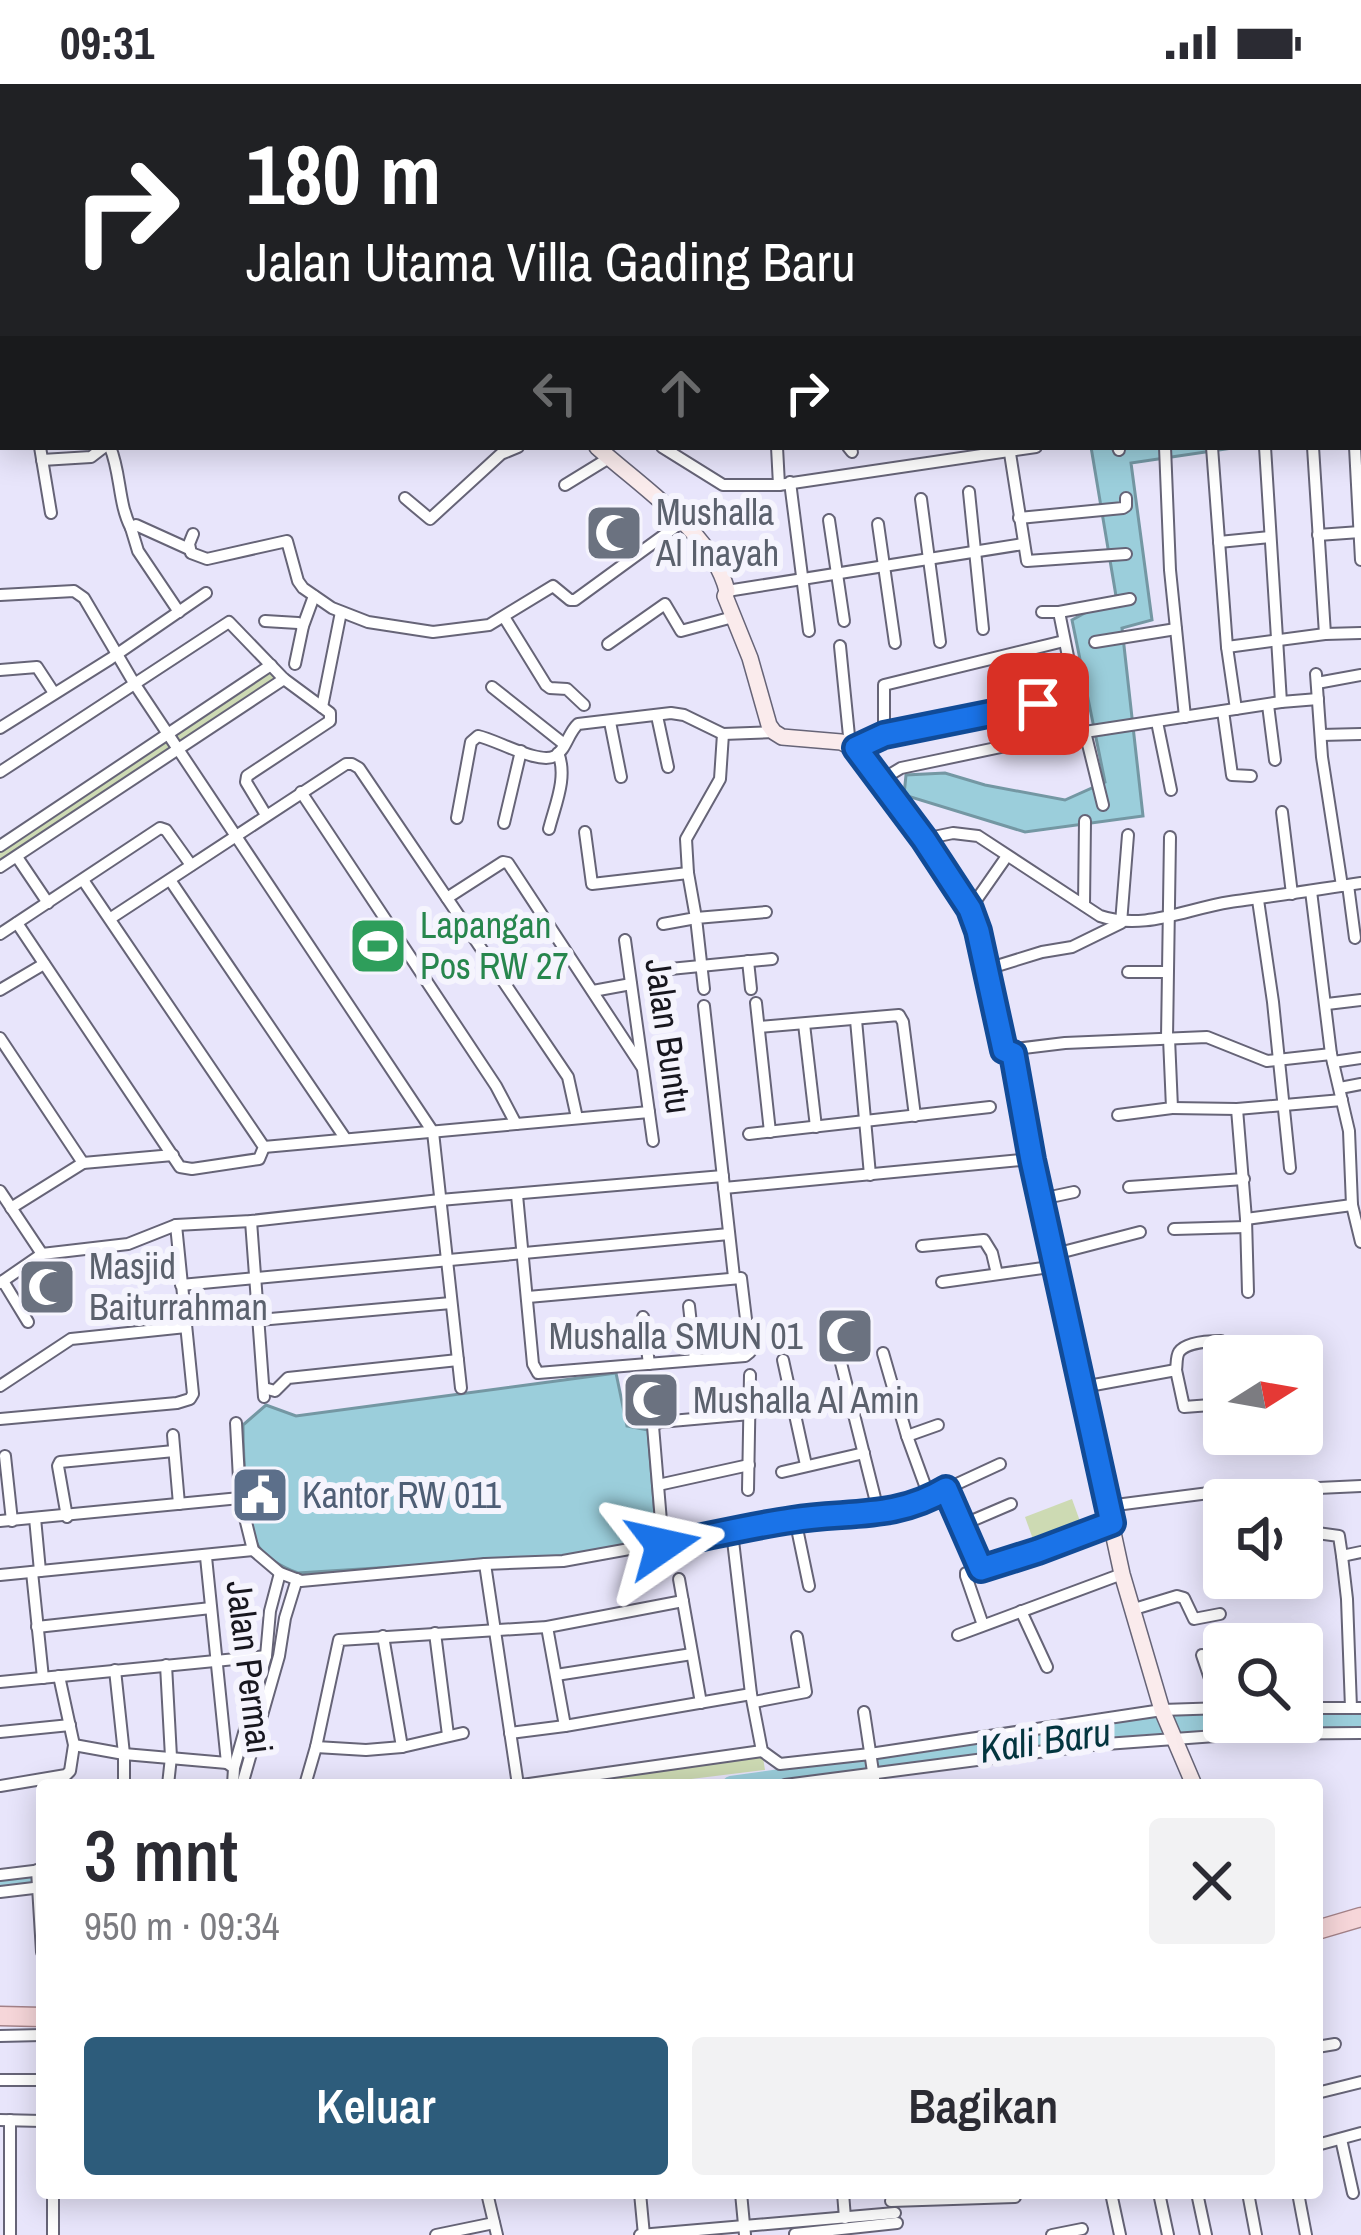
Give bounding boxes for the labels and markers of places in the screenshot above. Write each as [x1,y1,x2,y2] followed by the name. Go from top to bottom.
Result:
[655,488,779,577] place label: Mushalla Al Inayah
[583,502,645,564] mosque icon: Mushalla Al Inayah
[987,653,1089,755] pin
[420,901,569,990] place label: Lapangan Pos RW 27
[347,915,409,977] sports icon: Lapangan Pos RW 27
[89,1242,268,1331] place label: Masjid Baiturrahman
[16,1256,78,1318] mosque icon: Masjid Baiturrahman
[814,1305,876,1367] mosque icon: Mushalla SMUN 01
[549,1312,804,1360] place label: Mushalla SMUN 01
[620,1369,682,1431] mosque icon: Mushalla Al Amin
[693,1376,919,1424] place label: Mushalla Al Amin
[229,1464,291,1526] public building icon: Kantor RW 011
[302,1471,502,1519] place label: Kantor RW 011

